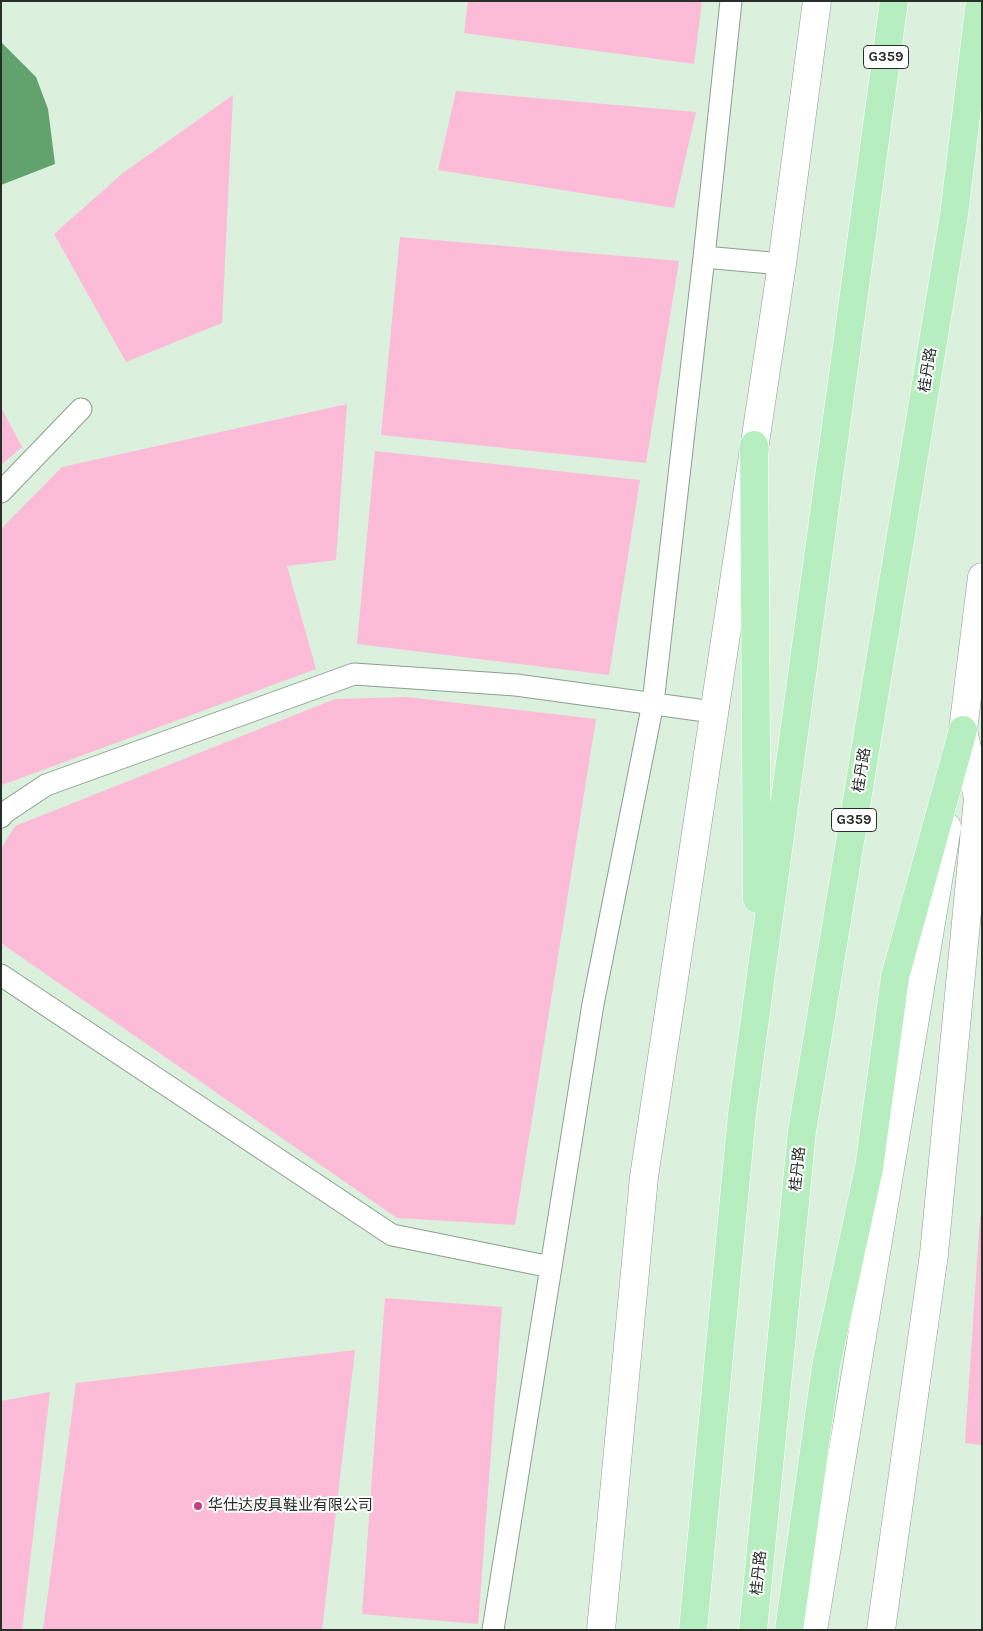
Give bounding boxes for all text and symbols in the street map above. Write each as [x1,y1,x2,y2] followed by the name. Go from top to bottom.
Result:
[864,46,908,68] road number: G359
[916,346,940,394] street label: 桂丹路
[850,746,874,794] street label: 桂丹路
[832,808,876,832] road number: G359
[787,1146,809,1192] street label: 桂丹路
[208,1497,373,1515] place label: 华仕达皮具鞋业有限公司
[192,1500,204,1512] marker: 华仕达皮具鞋业有限公司
[748,1550,770,1596] street label: 桂丹路

